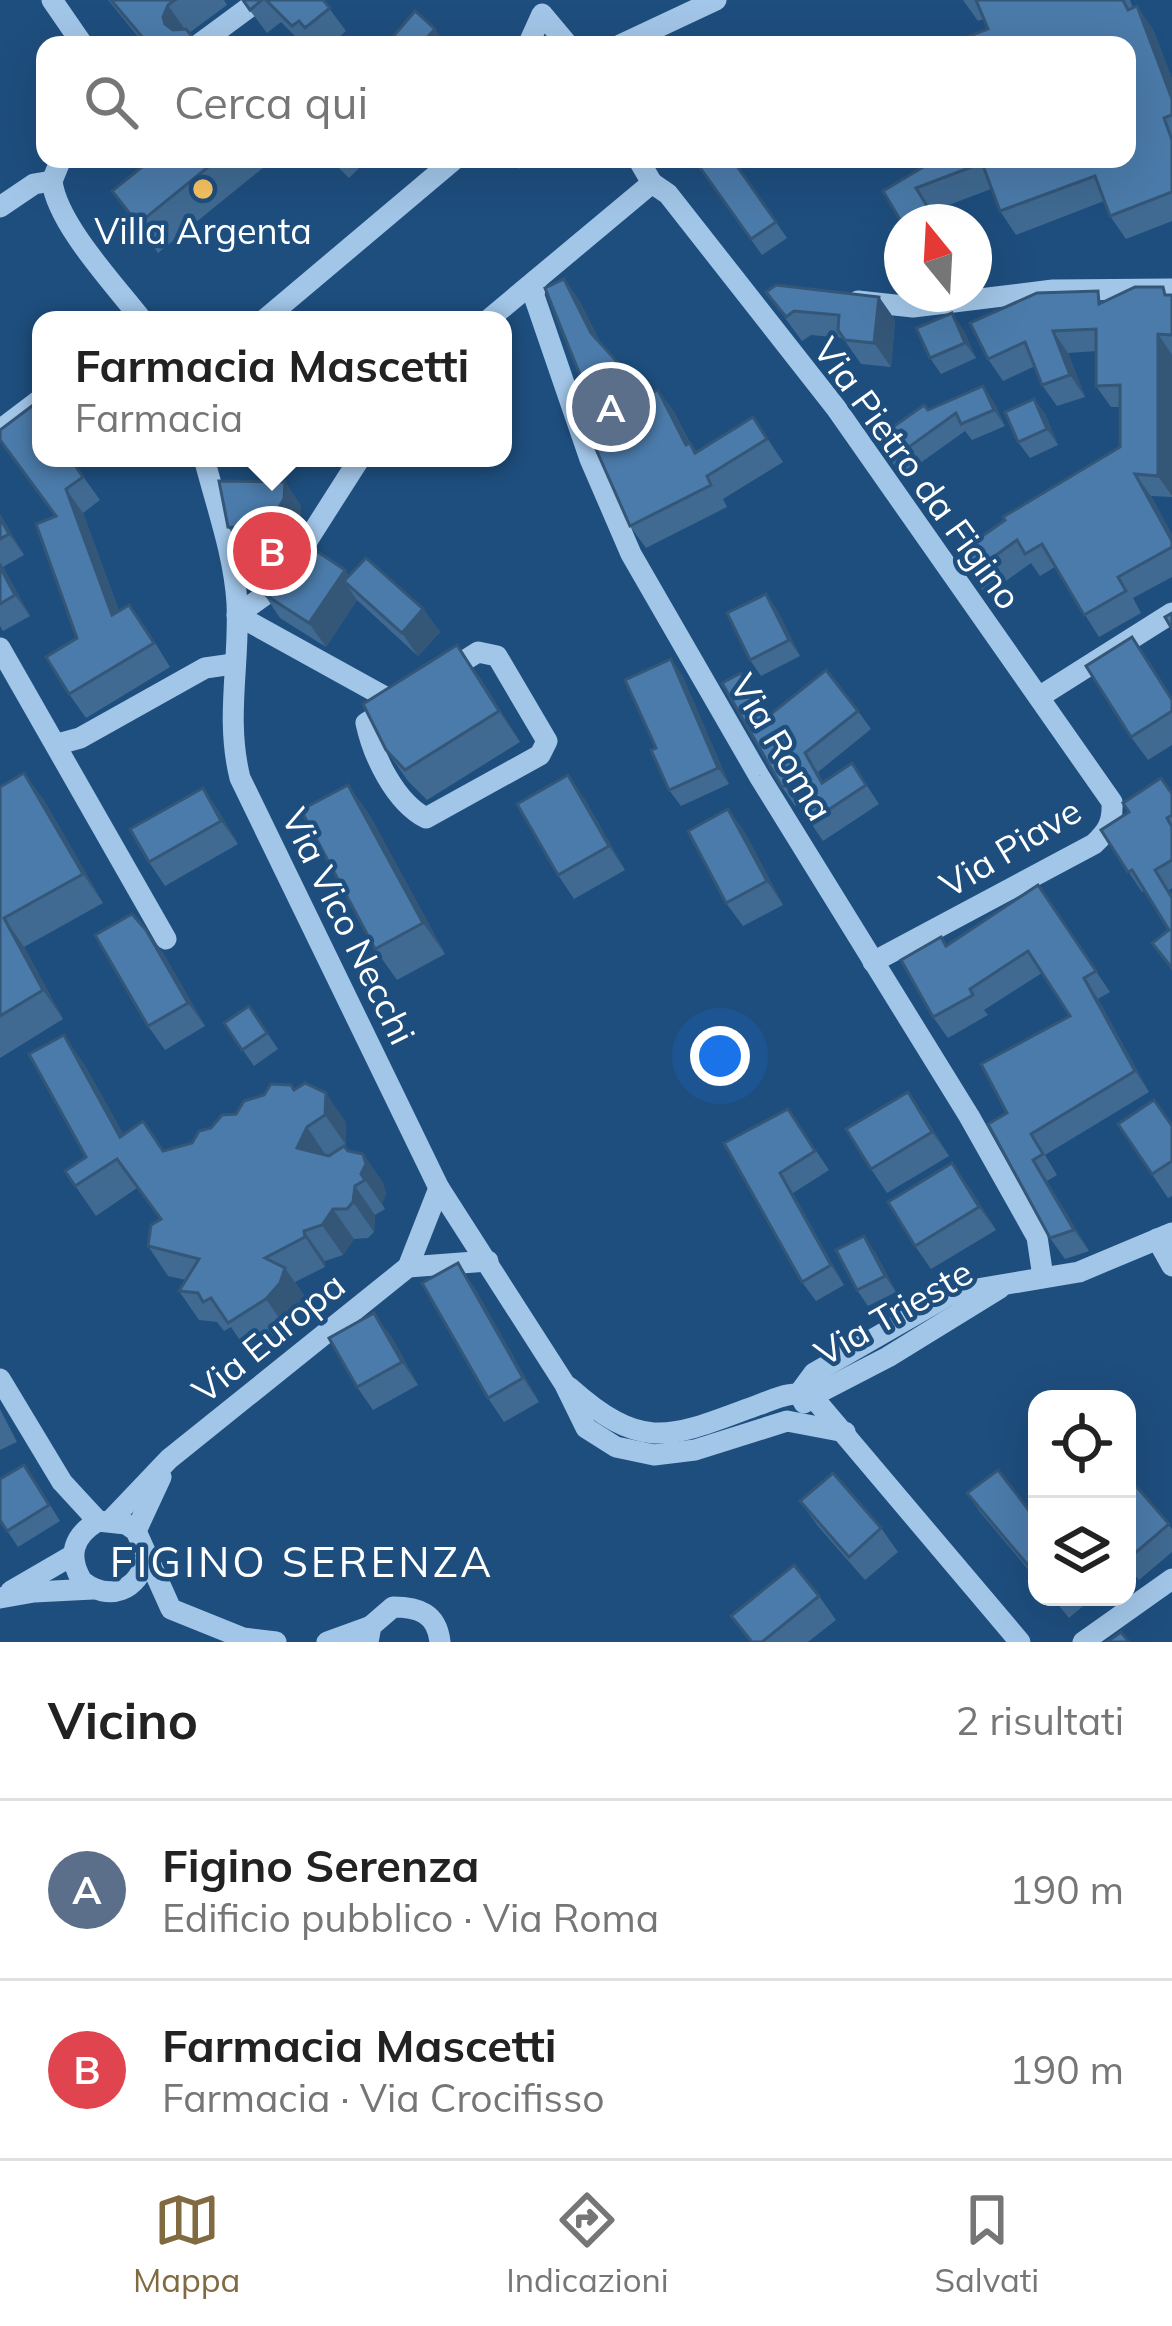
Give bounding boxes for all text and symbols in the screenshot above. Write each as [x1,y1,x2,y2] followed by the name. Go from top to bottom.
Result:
[36,36,1136,168] search box
[78,69,144,135] icon: search
[174,74,368,130] text: Cerca qui
[190,176,216,202] marker: Villa Argenta
[884,204,992,312] north arrow
[94,208,312,253] place label: Villa Argenta
[32,311,512,467] popup
[804,328,1032,618] street label: Via Pietro da Figino
[75,337,469,393] text: Farmacia Mascetti
[572,362,650,452] pin: A
[75,393,243,442] text: Farmacia
[233,506,311,596] pin: B
[721,666,843,828] street label: Via Roma
[931,787,1089,907] street label: Via Piave
[272,801,426,1051] street label: Via Vico Necchi
[690,1026,750,1086] your location
[806,1249,980,1375] street label: Via Trieste
[183,1262,353,1412] street label: Via Europa
[1028,1390,1136,1606] map controls
[1028,1390,1136,1498] button: locate
[1028,1498,1136,1606] button: layers
[110,1535,494,1588] district label: FIGINO SERENZA
[48,1688,198,1752] text: Vicino
[956,1696,1124,1745] text: 2 risultati
[162,1837,479,1893] text: Figino Serenza
[72,1865,102,1914] text: A
[1009,1865,1124,1914] text: 190 m
[162,1893,659,1942] text: Edificio pubblico · Via Roma
[162,2017,556,2073] text: Farmacia Mascetti
[74,2045,100,2094] text: B
[1009,2045,1124,2094] text: 190 m
[162,2073,605,2122] text: Farmacia · Via Crocifisso
[133,2187,240,2300] tab: Mappa
[506,2187,669,2300] tab: Indicazioni
[934,2187,1039,2300] tab: Salvati

